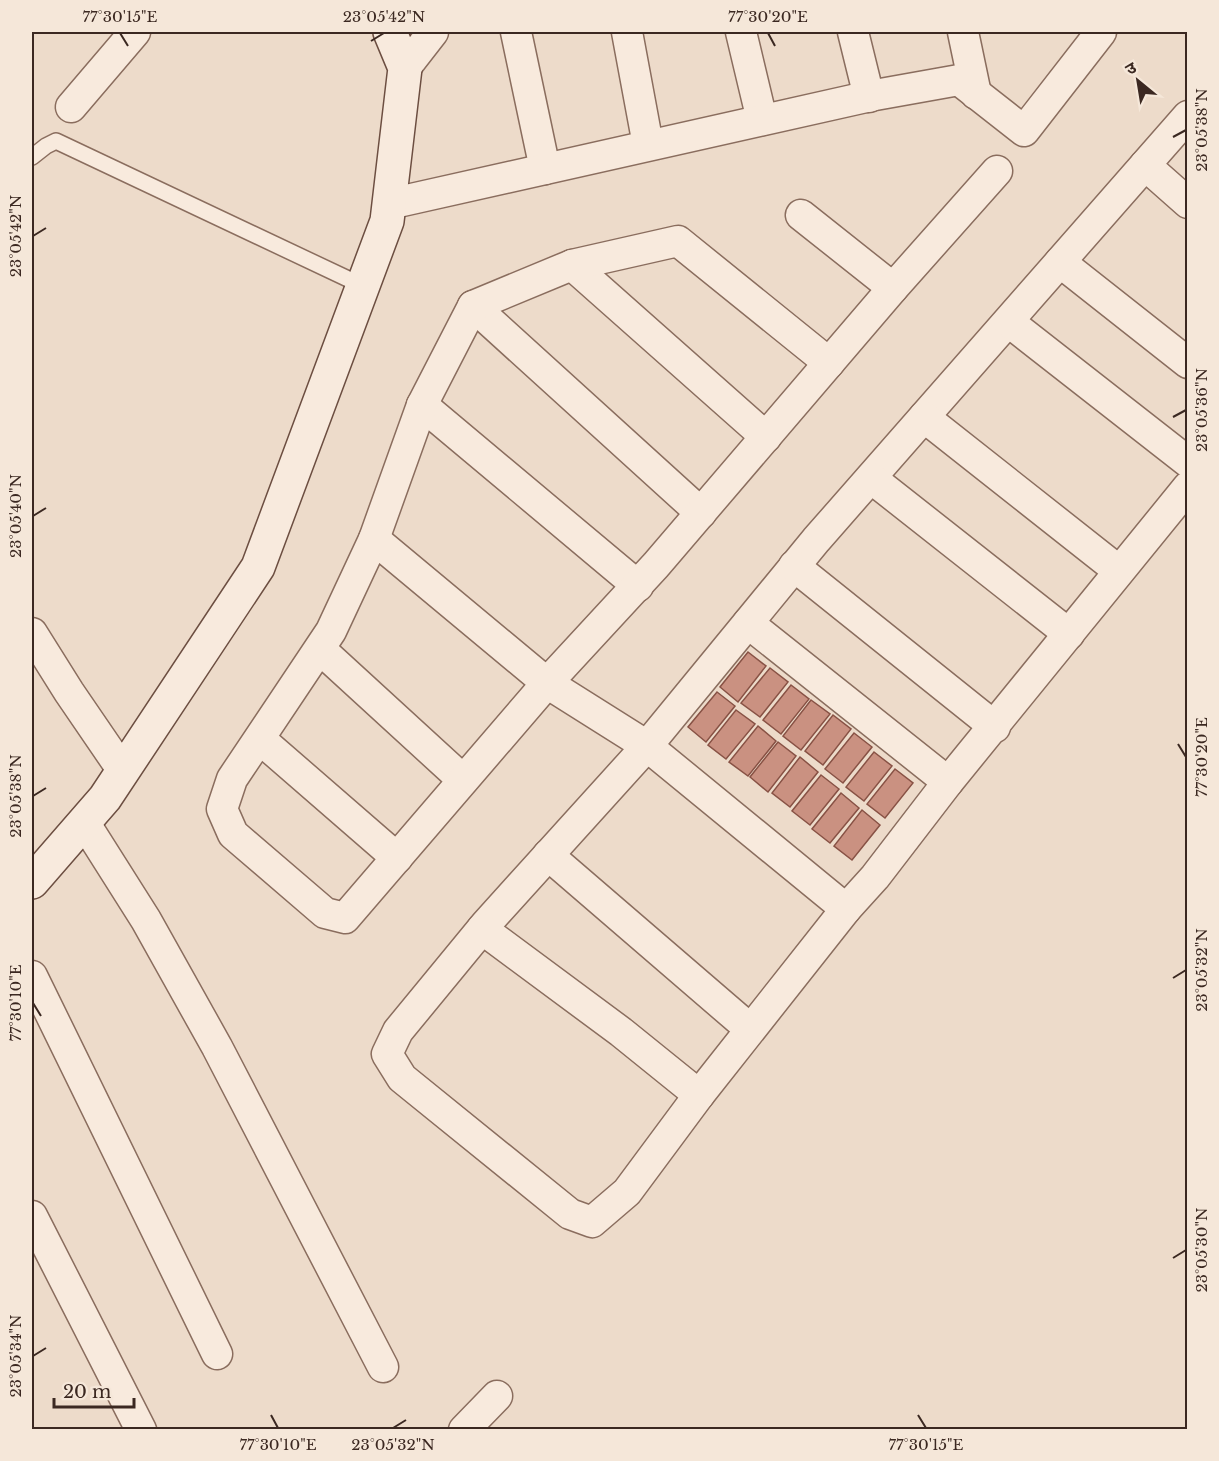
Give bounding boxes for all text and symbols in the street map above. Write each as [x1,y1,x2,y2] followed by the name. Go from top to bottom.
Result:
[82,7,158,26] text: 77°30'15"E
[343,7,425,26] text: 23°05'42"N
[728,7,808,26] text: 77°30'20"E
[1108,51,1168,111] north arrow
[1121,57,1140,79] text: उ
[1192,88,1211,172] text: 23°05'38"N
[6,195,25,277] text: 23°05'42"N
[1192,368,1211,452] text: 23°05'36"N
[6,474,25,558] text: 23°05'40"N
[1192,717,1211,797] text: 77°30'20"E
[6,754,25,838] text: 23°05'38"N
[1192,928,1211,1012] text: 23°05'32"N
[6,964,25,1042] text: 77°30'10"E
[1192,1207,1211,1293] text: 23°05'30"N
[6,1315,25,1397] text: 23°05'34"N
[54,1371,134,1409] scale bar
[63,1381,111,1403] text: 20 m
[239,1435,317,1454] text: 77°30'10"E
[351,1435,435,1454] text: 23°05'32"N
[888,1435,964,1454] text: 77°30'15"E

